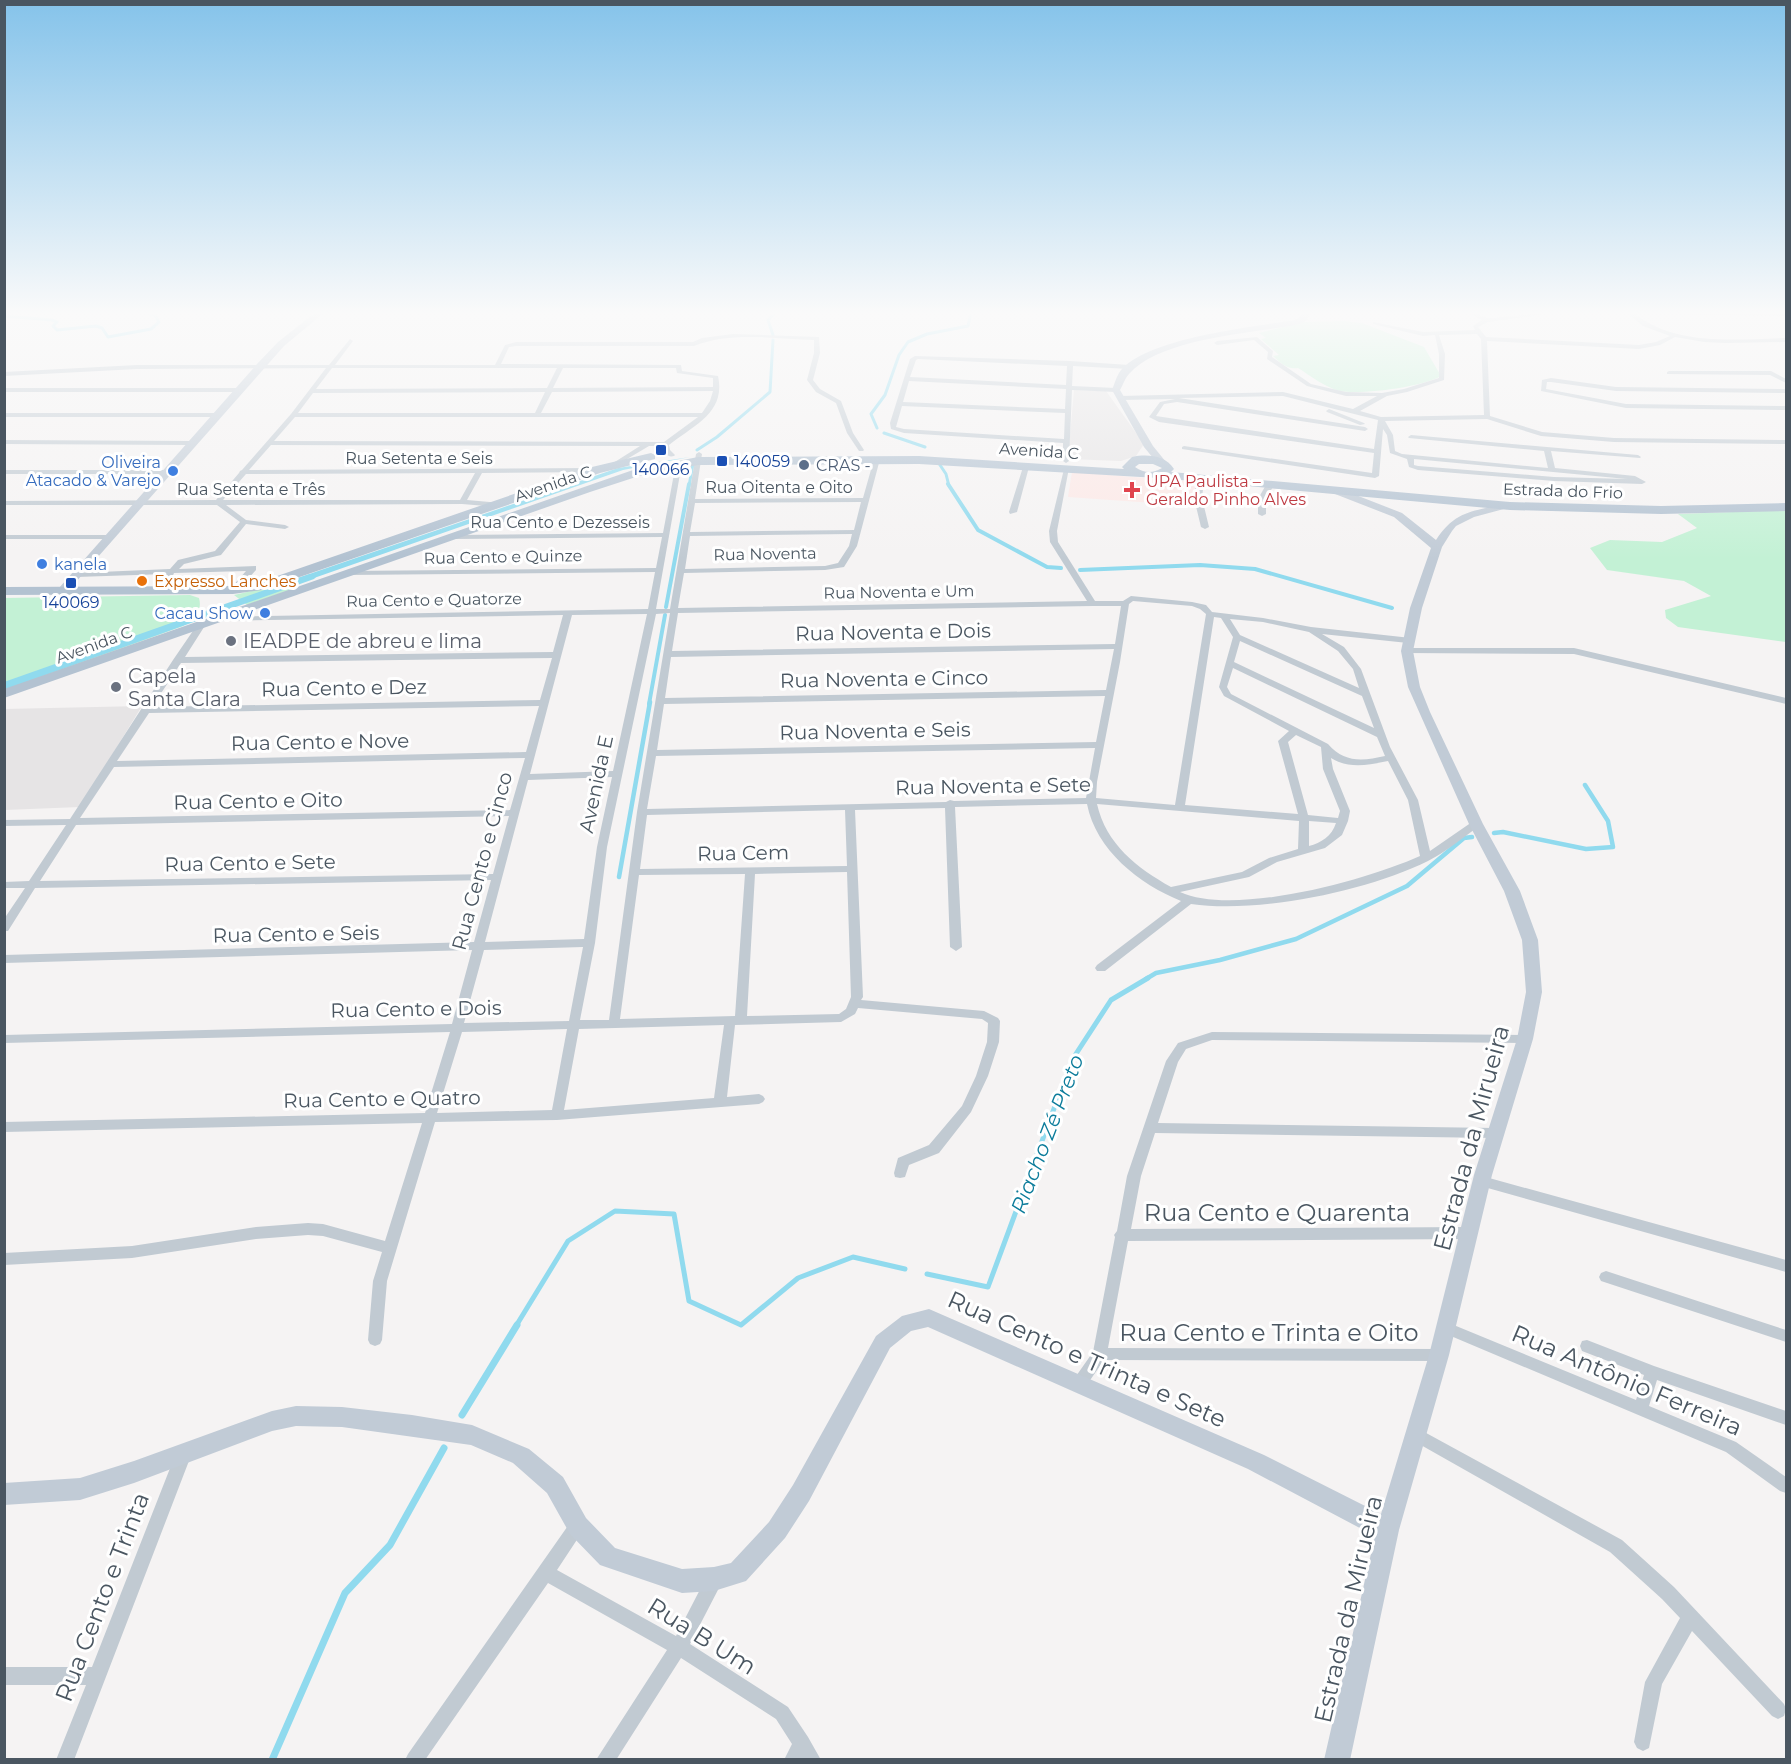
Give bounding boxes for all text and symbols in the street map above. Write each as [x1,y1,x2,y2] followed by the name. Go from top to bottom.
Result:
[998,439,1080,463] street label: Avenida C
[654,443,668,457] marker: 140066
[345,449,493,468] street label: Rua Setenta e Seis
[734,452,790,471] place label: 140059
[26,453,161,490] place label: Oliveira Atacado & Varejo
[715,454,729,468] marker: 140059
[816,456,871,475] place label: CRAS -
[797,458,811,472] marker: CRAS -
[632,460,690,479] place label: 140066
[512,462,594,506] street label: Avenida C
[166,464,180,478] marker: Oliveira Atacado & Varejo
[1146,472,1306,509] place label: UPA Paulista – Geraldo Pinho Alves
[705,478,853,497] street label: Rua Oitenta e Oito
[1503,479,1623,503] street label: Estrada do Frio
[177,480,325,499] street label: Rua Setenta e Três
[1123,481,1141,499] marker: UPA Paulista – Geraldo Pinho Alves
[470,513,650,532] street label: Rua Cento e Dezesseis
[713,544,817,564] street label: Rua Noventa
[424,546,582,568] street label: Rua Cento e Quinze
[54,555,107,574] place label: kanela
[35,557,49,571] marker: kanela
[154,572,297,591] place label: Expresso Lanches
[135,574,149,588] marker: Expresso Lanches
[64,576,78,590] marker: 140069
[823,581,975,603] street label: Rua Noventa e Um
[346,589,522,611] street label: Rua Cento e Quatorze
[42,593,100,612] place label: 140069
[154,604,253,623] place label: Cacau Show
[258,606,272,620] marker: Cacau Show
[795,618,991,646] street label: Rua Noventa e Dois
[53,622,135,668] street label: Avenida C
[243,629,482,653] place label: IEADPE de abreu e lima
[224,634,238,648] marker: IEADPE de abreu e lima
[128,664,241,711] place label: Capela Santa Clara
[780,665,988,693] street label: Rua Noventa e Cinco
[261,675,427,701] street label: Rua Cento e Dez
[109,680,123,694] marker: Capela Santa Clara
[779,717,971,745] street label: Rua Noventa e Seis
[231,728,409,756] street label: Rua Cento e Nove
[574,733,618,835] street label: Avenida E
[447,769,517,953] street label: Rua Cento e Cinco
[895,772,1091,800] street label: Rua Noventa e Sete
[173,788,343,814] street label: Rua Cento e Oito
[697,840,789,866] street label: Rua Cem
[164,850,336,876] street label: Rua Cento e Sete
[212,921,380,947] street label: Rua Cento e Seis
[330,996,502,1022] street label: Rua Cento e Dois
[1427,1022,1515,1254] street label: Estrada da Mirueira
[1005,1051,1089,1217] water label: Riacho Zé Preto
[283,1085,481,1113] street label: Rua Cento e Quatro
[1144,1198,1410,1227] street label: Rua Cento e Quarenta
[943,1284,1231,1434] street label: Rua Cento e Trinta e Sete
[1119,1318,1419,1347] street label: Rua Cento e Trinta e Oito
[1507,1318,1747,1442] street label: Rua Antônio Ferreira
[49,1488,155,1706] street label: Rua Cento e Trinta
[1308,1492,1388,1726] street label: Estrada da Mirueira
[642,1591,762,1681] street label: Rua B Um

